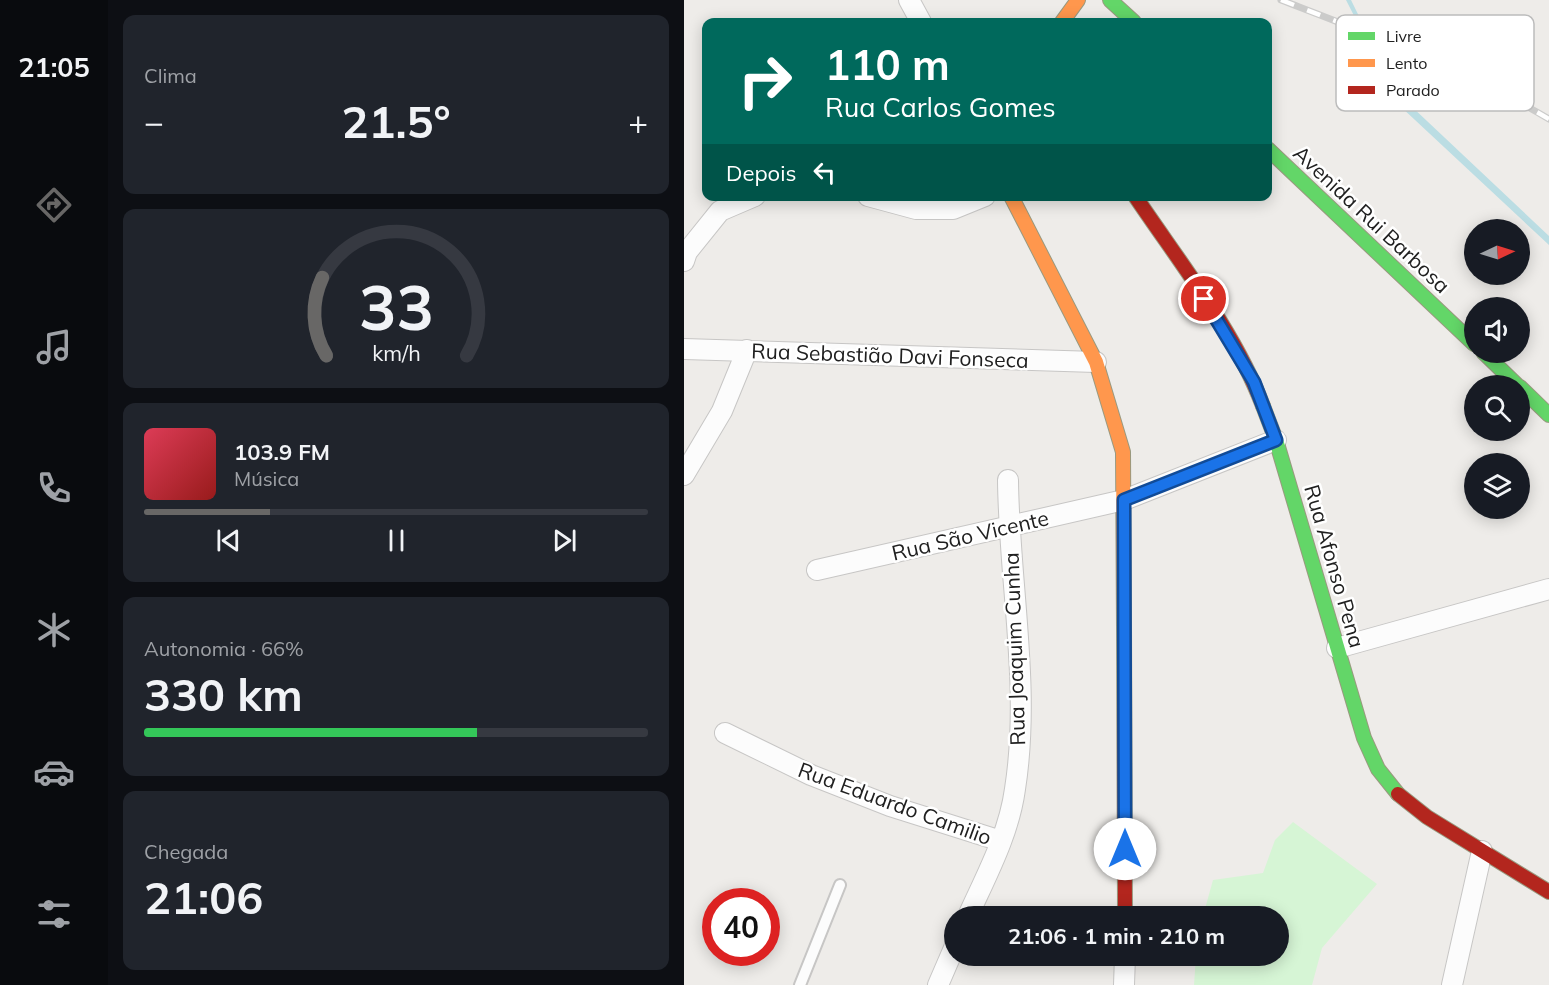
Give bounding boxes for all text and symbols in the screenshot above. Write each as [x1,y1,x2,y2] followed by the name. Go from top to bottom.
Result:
[1336,15,1534,111] legend
[1386,26,1421,46] text: Livre
[825,38,950,91] text: 110 m
[726,42,804,120] icon: right
[18,50,90,84] text: 21:05
[1386,53,1427,73] text: Lento
[144,63,197,88] text: Clima
[1386,80,1440,100] text: Parado
[825,90,1056,124] text: Rua Carlos Gomes
[341,93,451,149] text: 21.5°
[144,101,164,142] text: −
[628,101,648,142] text: +
[1288,140,1456,298] street label: Avenida Rui Barbosa
[808,156,841,189] icon: left
[726,159,796,187] text: Depois
[33,184,75,226] icon: directions
[1464,219,1530,285] north arrow
[1464,219,1530,519] map controls
[359,267,433,346] text: 33
[1178,273,1229,324] pin
[1187,282,1220,315] icon: arrive
[1464,297,1530,363] button: sound
[33,326,75,368] icon: music
[751,337,1029,373] street label: Rua Sebastião Davi Fonseca
[372,339,420,366] text: km/h
[1464,375,1530,441] button: search
[234,438,330,466] text: 103.9 FM
[1464,453,1530,519] button: layers
[234,466,299,491] text: Música
[33,467,75,509] icon: phone
[1299,481,1371,651] street label: Rua Afonso Pena
[889,504,1051,566] street label: Rua São Vicente
[212,524,245,557] icon: previous
[380,524,413,557] icon: pause
[548,524,581,557] icon: next
[998,552,1030,746] street label: Rua Joaquim Cunha
[33,609,75,651] icon: climate
[144,636,304,661] text: Autonomia · 66%
[144,666,303,722] text: 330 km
[33,751,75,793] icon: car
[795,756,995,850] street label: Rua Eduardo Camilio
[1093,817,1157,881] position arrow
[144,839,228,864] text: Chegada
[144,869,263,925] text: 21:06
[702,888,780,966] speed limit sign: 40
[33,893,75,935] icon: filters
[1008,922,1225,950] text: 21:06 · 1 min · 210 m

